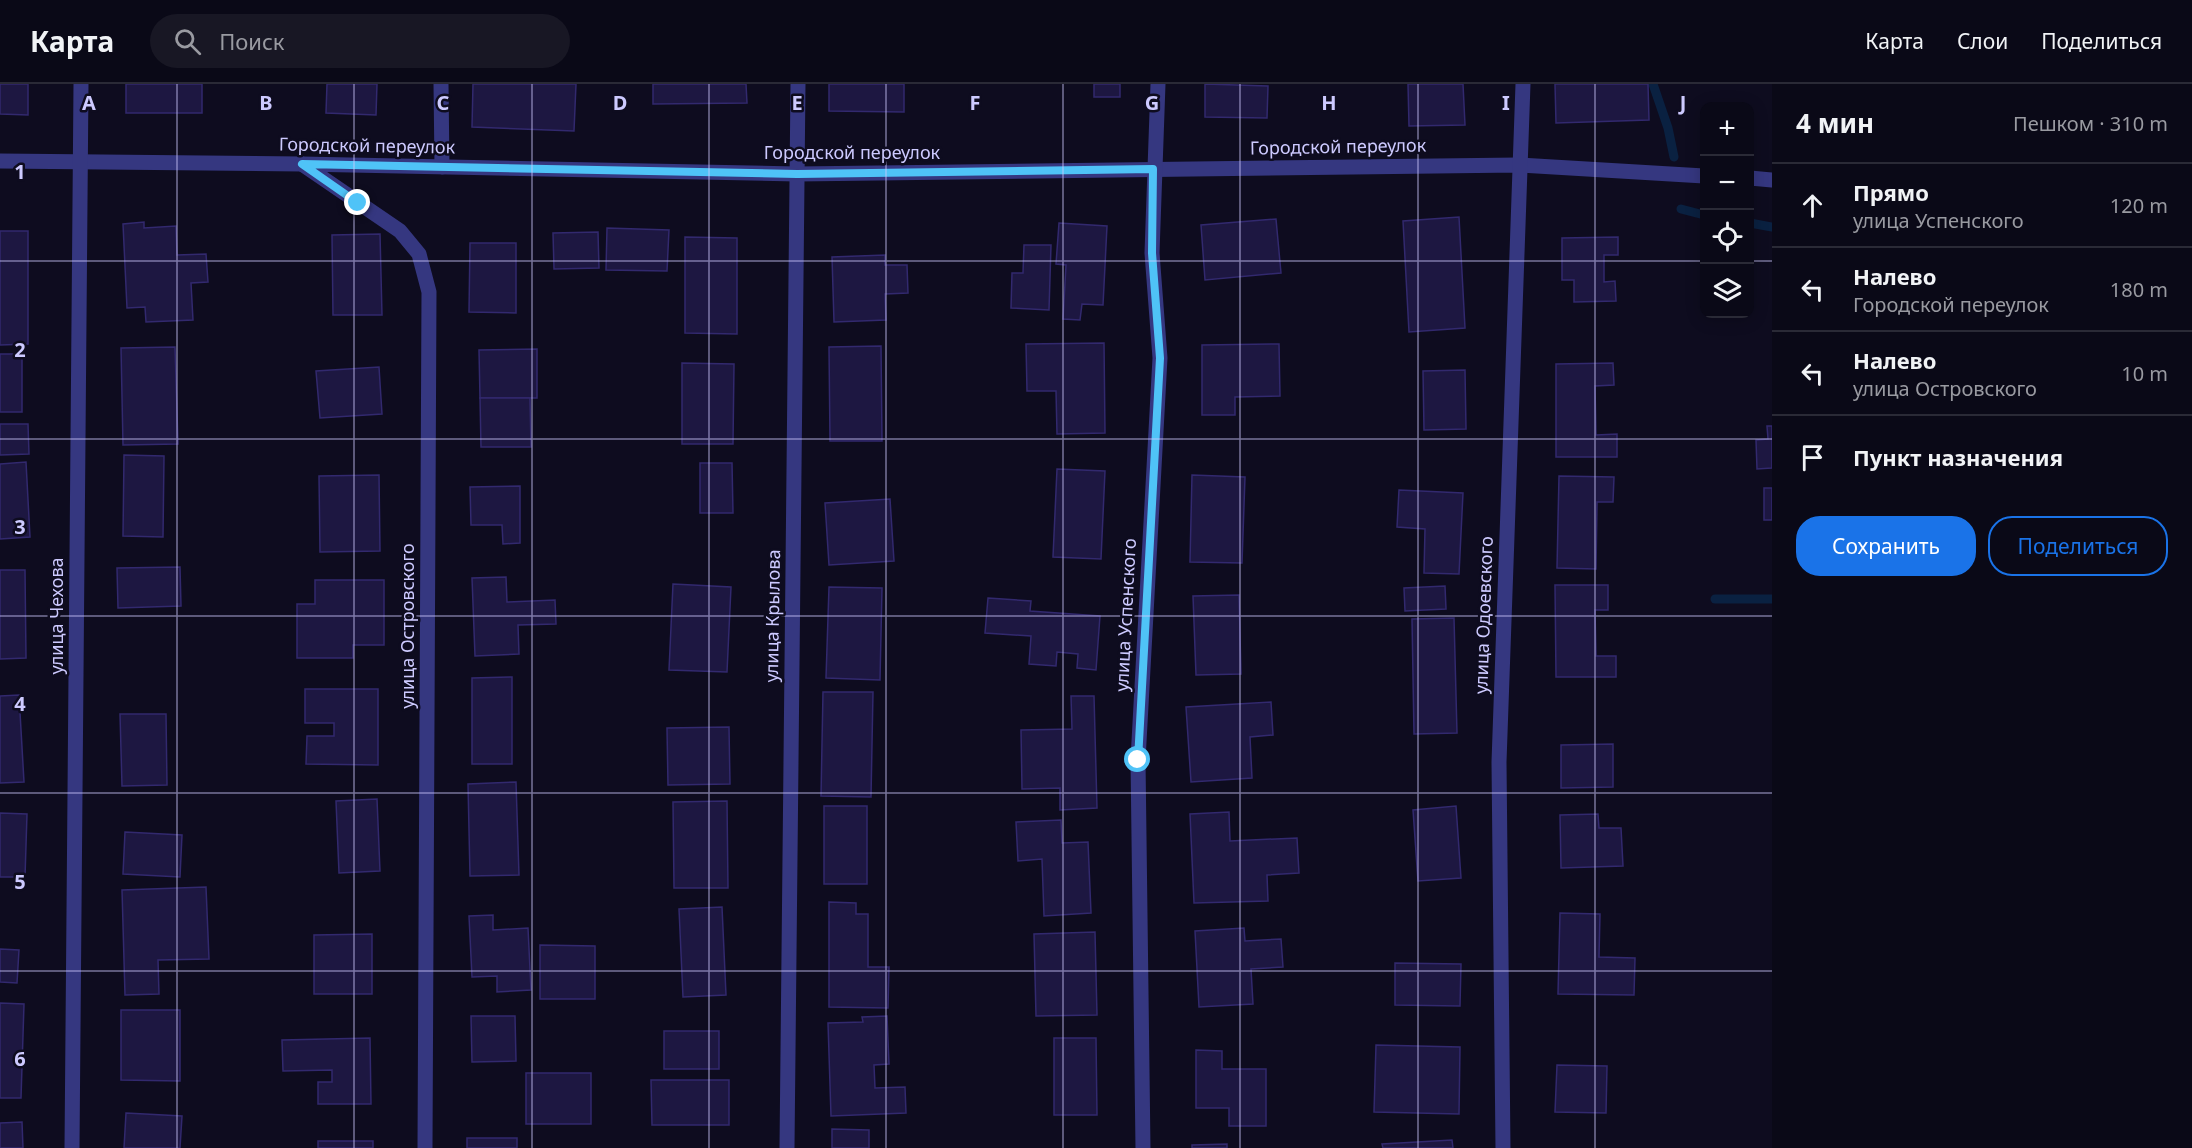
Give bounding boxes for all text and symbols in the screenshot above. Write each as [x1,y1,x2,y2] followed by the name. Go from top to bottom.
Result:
[150,14,570,68] search box
[30,22,114,60] text: Карта
[171,25,204,58] icon: search
[219,26,285,56] text: Поиск
[1865,27,1924,55] text: Карта
[1957,27,2008,55] text: Слои
[2041,27,2162,55] text: Поделиться
[82,89,96,116] text: A
[259,89,273,116] text: B
[437,89,450,116] text: C
[613,89,627,116] text: D
[791,89,803,116] text: E
[970,89,980,116] text: F
[1145,89,1159,116] text: G
[1321,89,1337,116] text: H
[1502,89,1510,116] text: I
[1678,89,1686,116] text: J
[1700,102,1754,318] map controls
[1700,102,1754,156] button: +
[1796,105,1874,141] text: 4 мин
[2013,110,2168,137] text: Пешком · 310 m
[279,131,456,159] street label: Городской переулок
[1250,132,1427,160] street label: Городской переулок
[764,140,941,164] street label: Городской переулок
[1700,156,1754,210] button: −
[14,158,26,185] text: 1
[1853,177,1929,207] text: Прямо
[344,189,370,215] route end
[1796,189,1829,222] icon: ahead
[2110,192,2168,219] text: 120 m
[1853,207,2024,234] text: улица Успенского
[1700,210,1754,264] button: locate
[1853,261,1936,291] text: Налево
[1700,264,1754,318] button: layers
[1796,273,1829,306] icon: left
[2110,276,2168,303] text: 180 m
[1853,291,2049,318] text: Городской переулок
[14,336,26,363] text: 2
[1853,345,1936,375] text: Налево
[1796,357,1829,390] icon: left
[2121,360,2168,387] text: 10 m
[1853,375,2037,402] text: улица Островского
[1796,441,1829,474] icon: arrive
[1853,442,2063,472] text: Пункт назначения
[14,513,26,540] text: 3
[1796,516,1976,576] button: Сохранить
[1988,516,2168,576] button: Поделиться
[1468,536,1498,694] street label: улица Одоевского
[1109,538,1141,692] street label: улица Успенского
[395,543,419,709] street label: улица Островского
[759,549,785,683] street label: улица Крылова
[44,557,68,675] street label: улица Чехова
[14,690,26,717] text: 4
[1124,746,1150,772] route start
[14,868,26,895] text: 5
[14,1045,26,1072] text: 6

